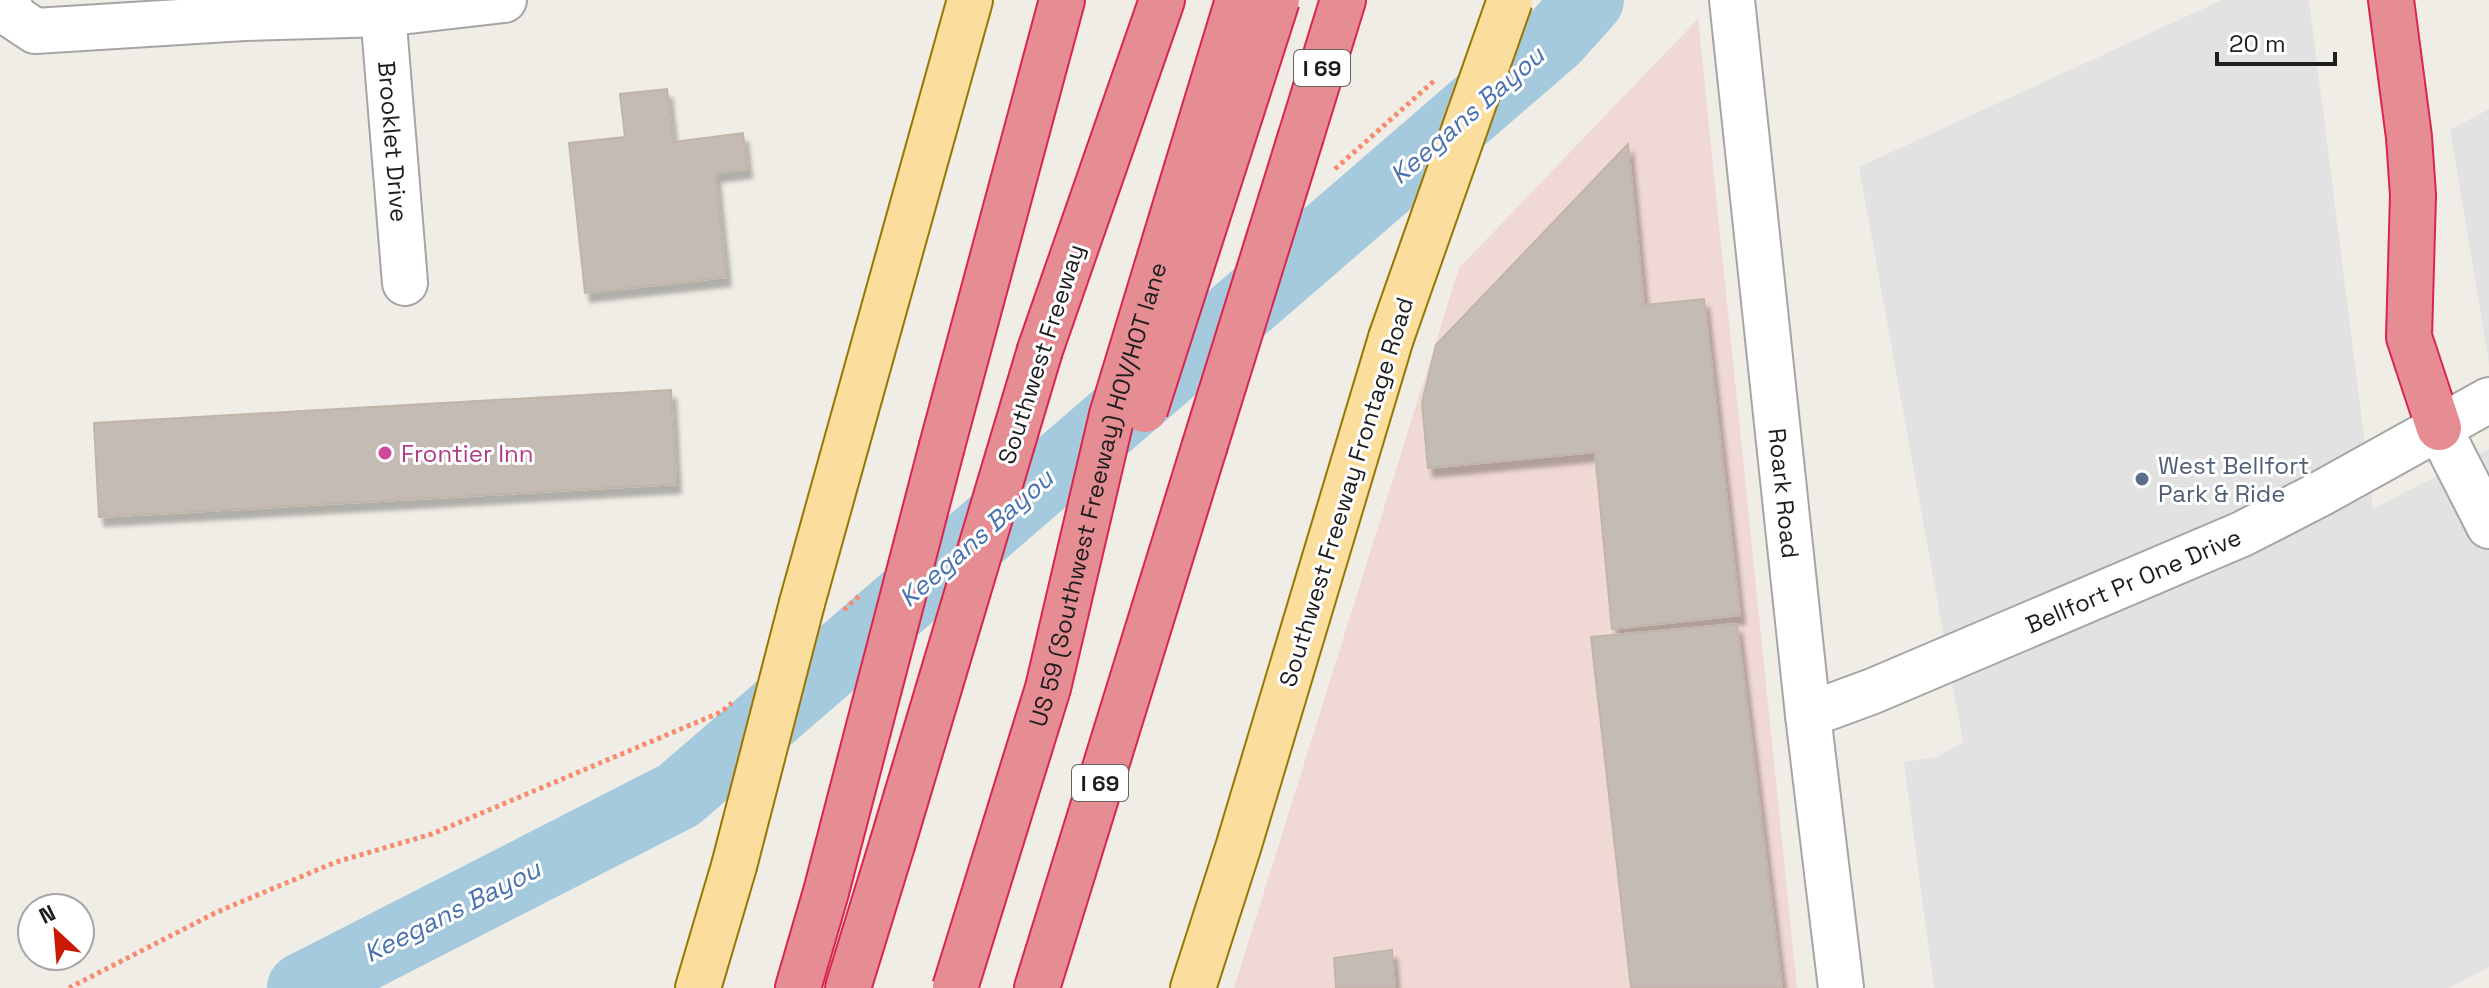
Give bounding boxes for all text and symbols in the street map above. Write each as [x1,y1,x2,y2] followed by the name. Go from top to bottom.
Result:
[2217,16,2335,66] scale bar
[2229,28,2286,59] text: 20 m
[1383,38,1552,191] water label: Keegans Bayou
[1294,50,1350,86] road number: I 69
[372,60,415,223] street label: Brooklet Drive
[991,240,1091,468] street label: Southwest Freeway
[1021,258,1173,730] street label: US 59 (Southwest Freeway) HOV/HOT lane
[1272,293,1420,691] street label: Southwest Freeway Frontage Road
[1762,426,1807,560] street label: Roark Road
[401,438,533,469] place label: Frontier Inn
[376,444,394,462] marker: Frontier Inn
[2158,450,2309,509] place label: West Bellfort Park & Ride
[892,461,1061,614] water label: Keegans Bayou
[2133,470,2151,488] marker: West Bellfort Park & Ride
[2021,521,2246,640] street label: Bellfort Pr One Drive
[1072,765,1128,801] road number: I 69
[358,851,547,970] water label: Keegans Bayou
[16,892,96,972] north arrow
[34,898,60,930] text: N

